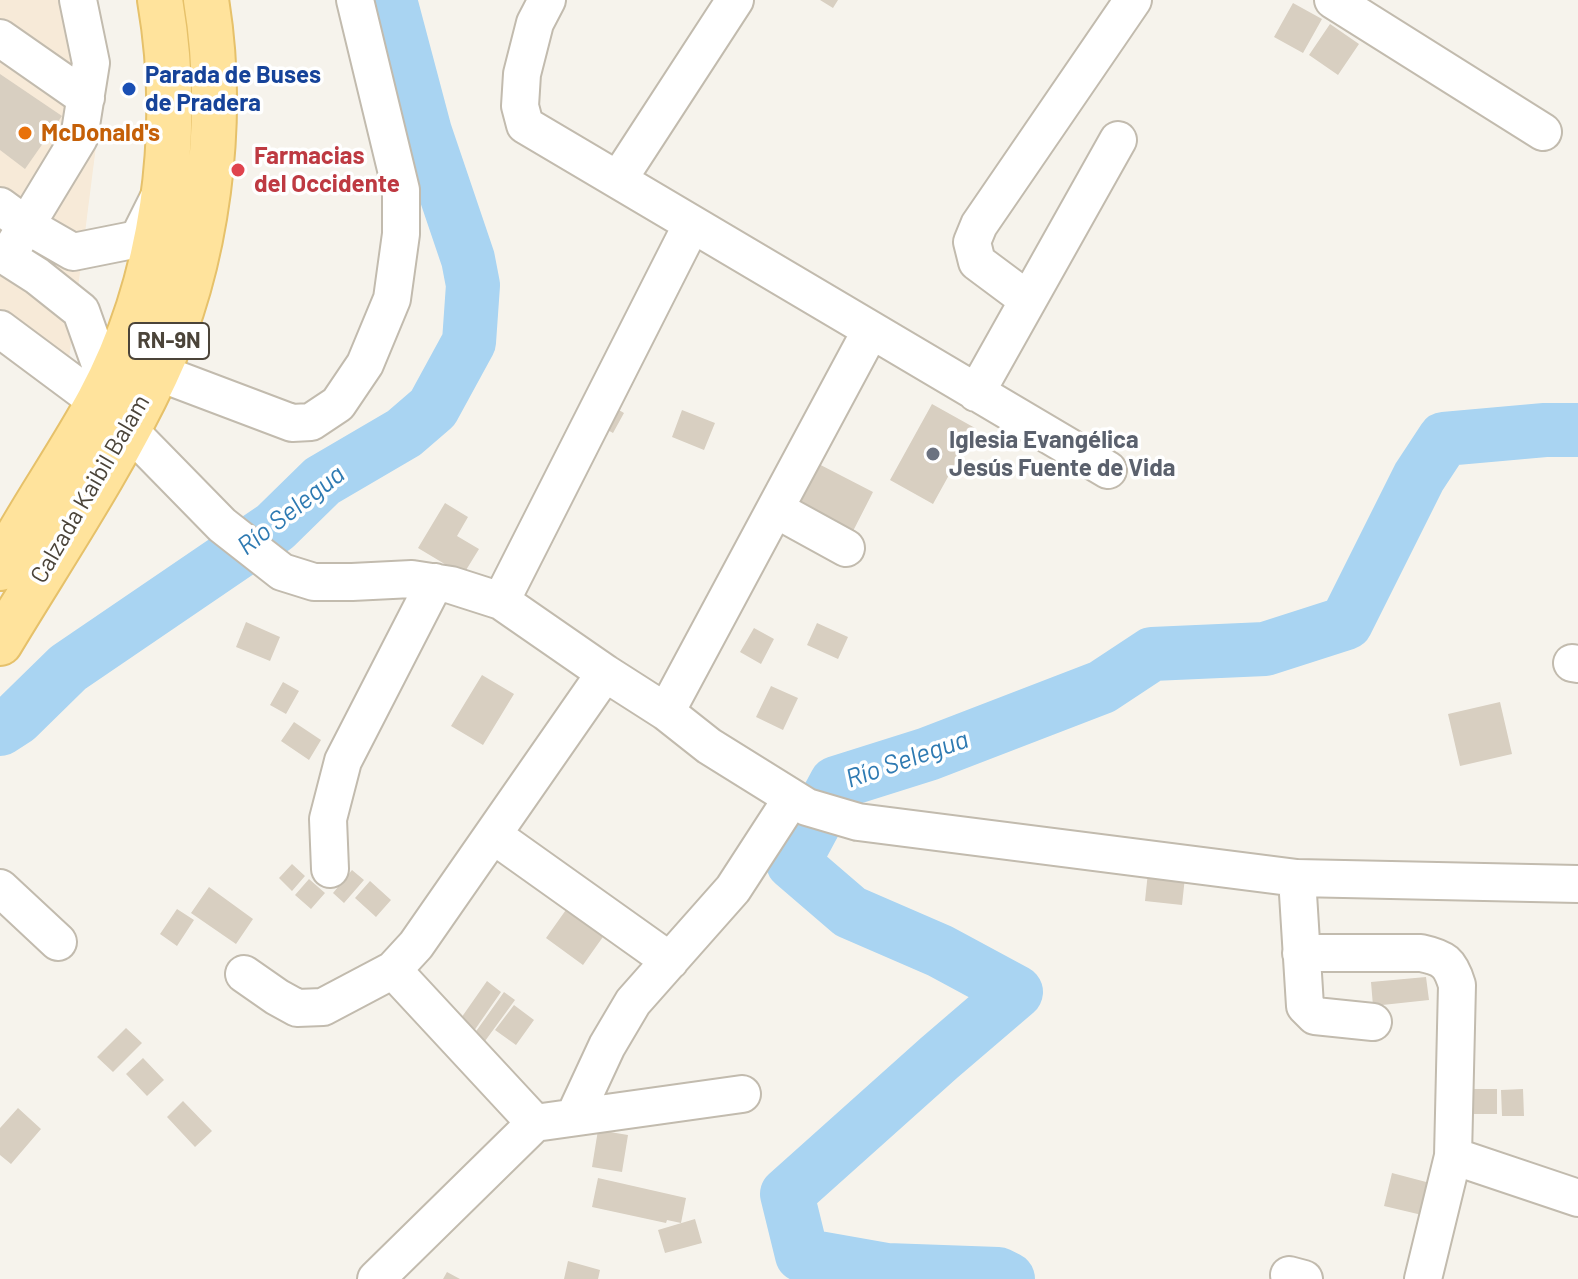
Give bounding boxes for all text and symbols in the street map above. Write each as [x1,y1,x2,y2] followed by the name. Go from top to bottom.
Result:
[145,61,321,117] place label: Parada de Buses de Pradera
[120,80,138,98] marker: Parada de Buses de Pradera
[41,119,160,147] place label: McDonald's
[16,124,34,142] marker: McDonald's
[254,142,400,198] place label: Farmacias del Occidente
[229,161,247,179] marker: Farmacias del Occidente
[129,323,209,359] road number: RN-9N
[24,390,156,588] street label: Calzada Kaibil Balam
[949,426,1175,482] place label: Iglesia Evangélica Jesús Fuente de Vida
[924,445,942,463] marker: Iglesia Evangélica Jesús Fuente de Vida
[231,458,351,562] water label: Río Selegua
[842,723,972,795] water label: Río Selegua

